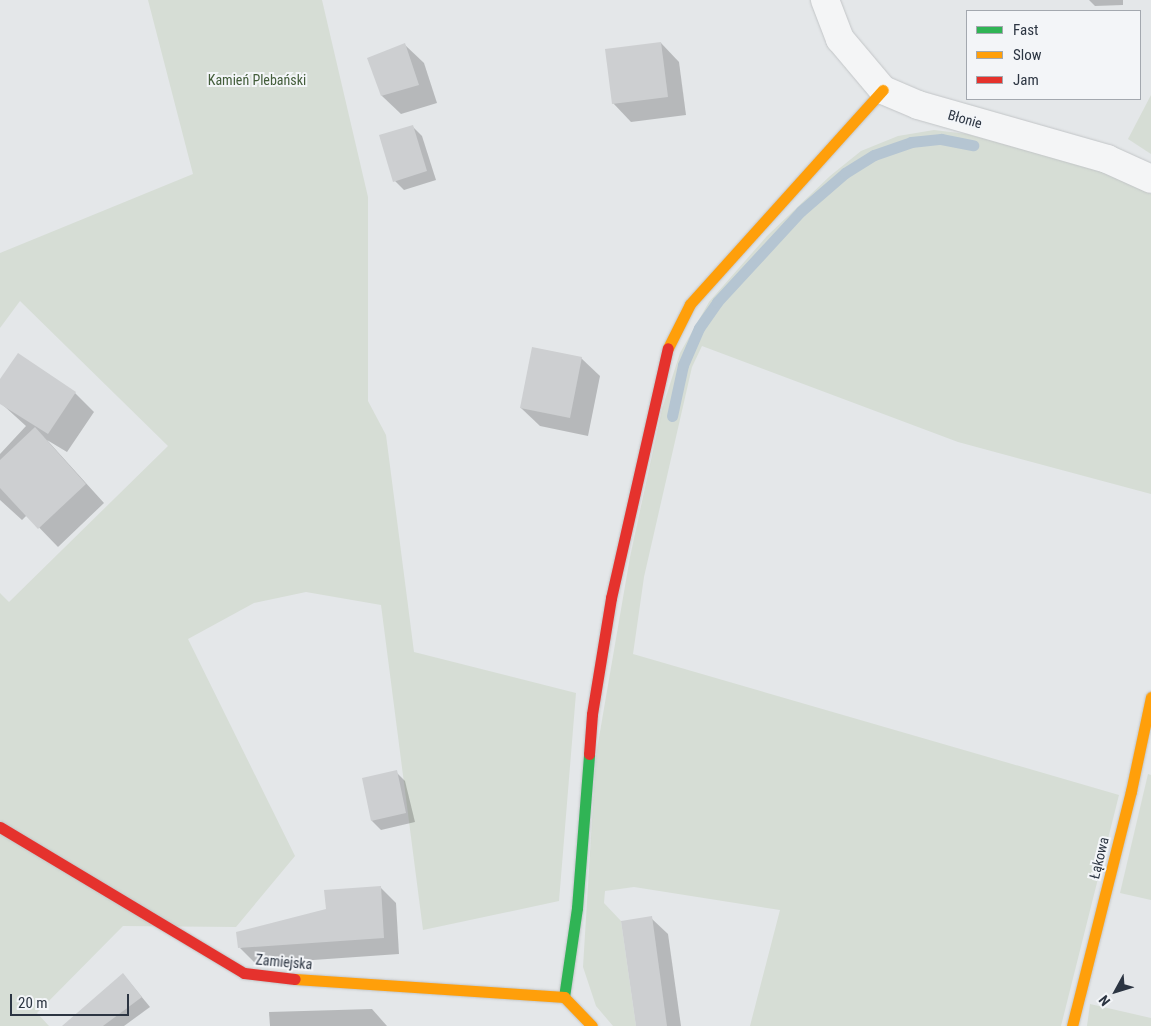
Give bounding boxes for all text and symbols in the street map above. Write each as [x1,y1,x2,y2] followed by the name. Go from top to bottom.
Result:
[966,10,1141,100] legend
[1013,21,1038,39] text: Fast
[1013,46,1042,64] text: Slow
[1013,71,1039,89] text: Jam
[208,72,306,88] park label: Kamień Plebański
[946,106,984,132] street label: Błonie
[1086,835,1112,881] street label: Łąkowa
[255,951,313,973] street label: Zamiejska
[1091,966,1141,1016] north arrow
[12,984,131,1016] scale bar
[1095,992,1113,1009] text: N
[18,994,48,1012] text: 20 m

